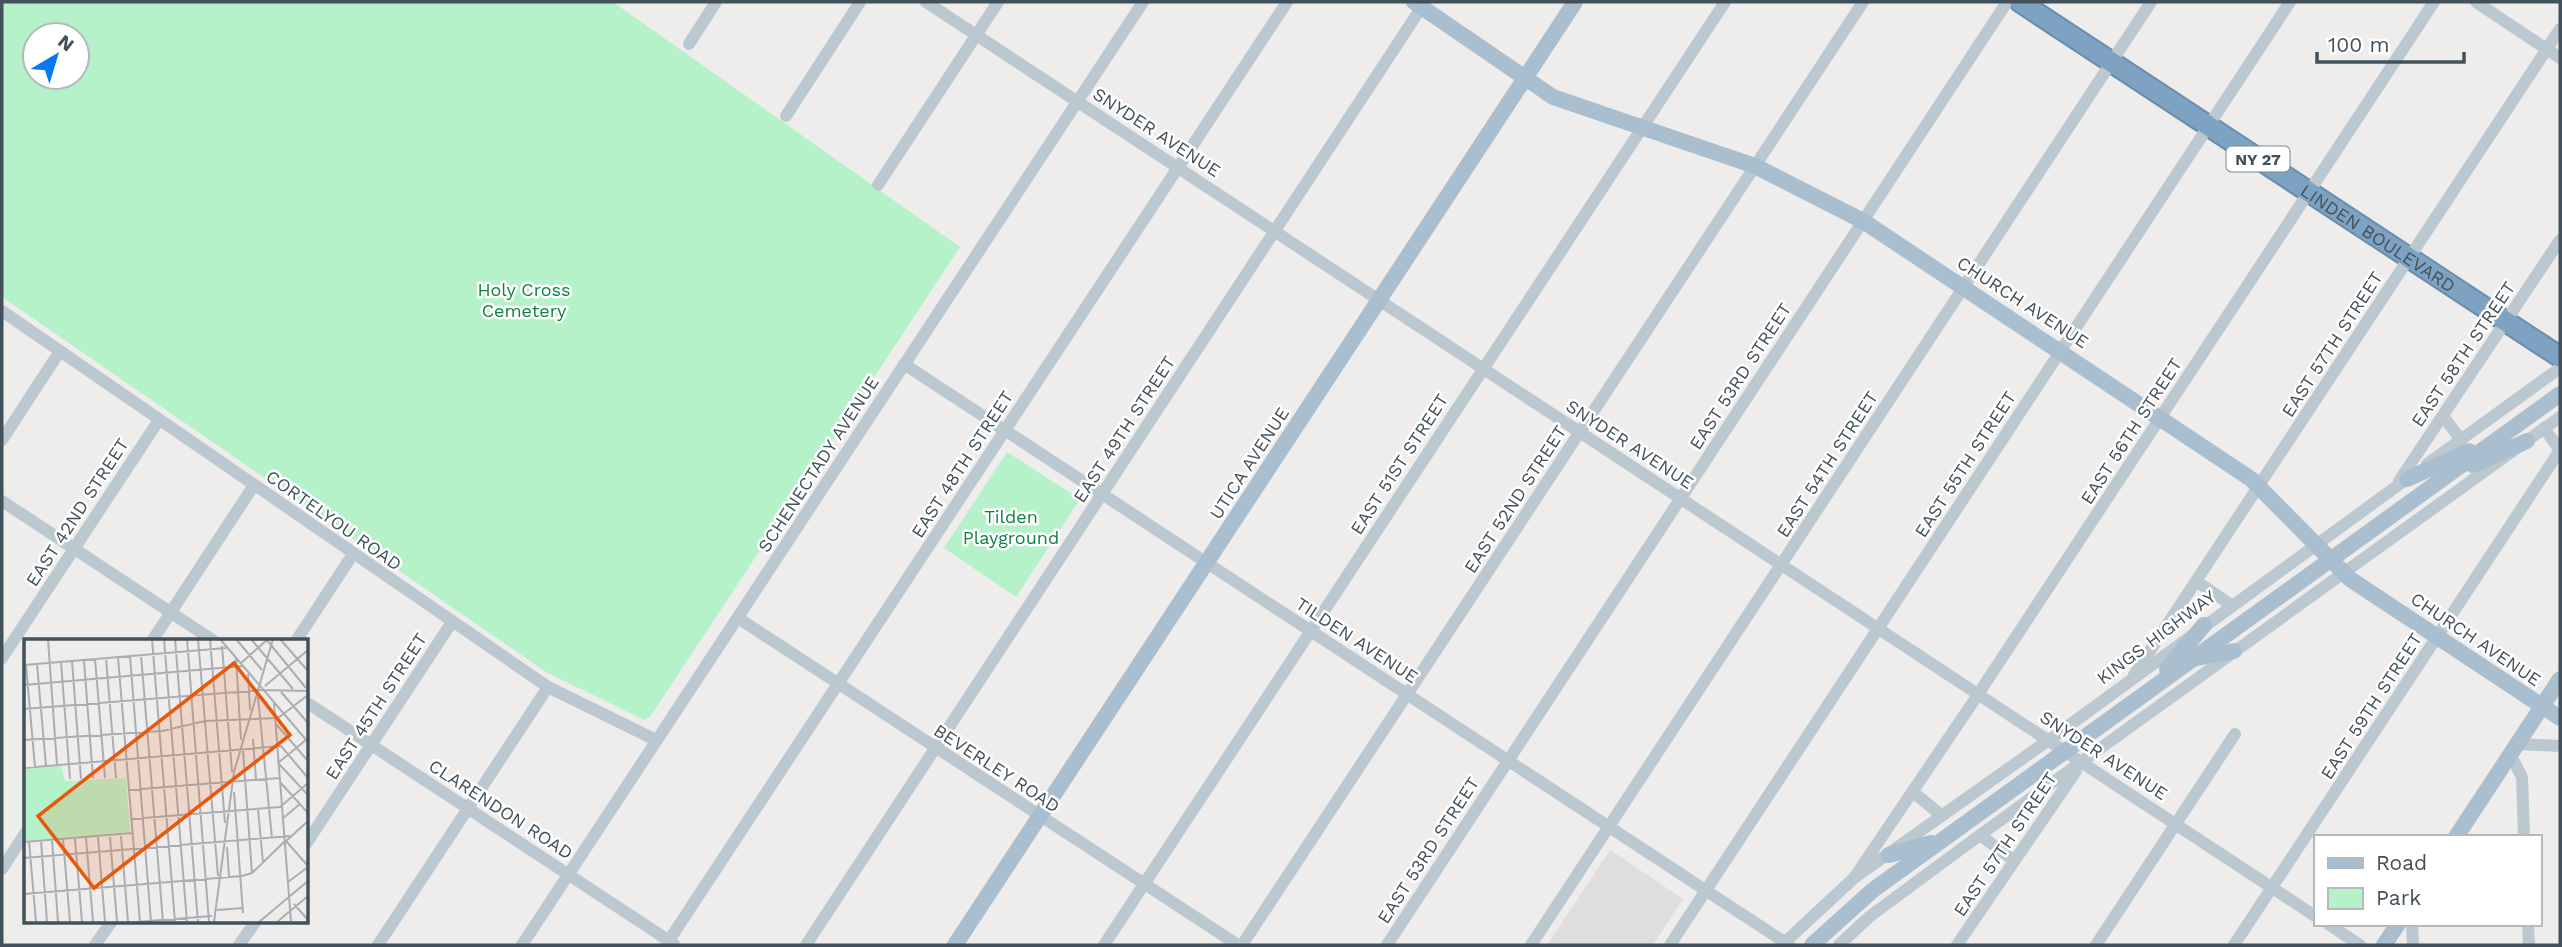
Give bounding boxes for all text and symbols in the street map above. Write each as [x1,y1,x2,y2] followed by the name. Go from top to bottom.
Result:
[21,21,91,91] north arrow
[2317,21,2464,65] scale bar
[54,30,79,56] text: N
[2328,32,2390,57] text: 100 m
[1089,83,1225,181] street label: SNYDER AVENUE
[2226,146,2290,172] road number: NY 27
[2297,179,2460,296] street label: LINDEN BOULEVARD
[1953,252,2093,352] street label: CHURCH AVENUE
[2277,267,2387,421] street label: EAST 57TH STREET
[2407,277,2519,430] street label: EAST 58TH STREET
[477,279,571,321] park label: Holy Cross Cemetery
[1685,299,1795,453] street label: EAST 53RD STREET
[1069,352,1179,506] street label: EAST 49TH STREET
[2076,354,2186,508] street label: EAST 56TH STREET
[753,372,883,556] street label: SCHENECTADY AVENUE
[907,387,1017,541] street label: EAST 48TH STREET
[1772,387,1882,541] street label: EAST 54TH STREET
[1910,387,2020,541] street label: EAST 55TH STREET
[1346,390,1452,538] street label: EAST 51ST STREET
[1562,395,1698,493] street label: SNYDER AVENUE
[1205,403,1293,523] street label: UTICA AVENUE
[1459,421,1571,577] street label: EAST 52ND STREET
[21,434,133,590] street label: EAST 42ND STREET
[262,465,406,575] street label: CORTELYOU ROAD
[963,506,1059,548] park label: Tilden Playground
[2092,585,2220,689] street label: KINGS HIGHWAY
[2407,588,2545,690] street label: CHURCH AVENUE
[1292,593,1422,687] street label: TILDEN AVENUE
[321,629,431,783] street label: EAST 45TH STREET
[2316,629,2426,783] street label: EAST 59TH STREET
[24,639,308,922] inset map
[2036,706,2172,804] street label: SNYDER AVENUE
[930,719,1064,817] street label: BEVERLEY ROAD
[425,755,577,863] street label: CLARENDON ROAD
[1949,768,2061,920] street label: EAST 57TH STREET
[1373,773,1483,927] street label: EAST 53RD STREET
[2314,835,2541,926] legend
[2376,850,2427,875] text: Road
[2376,885,2421,910] text: Park

